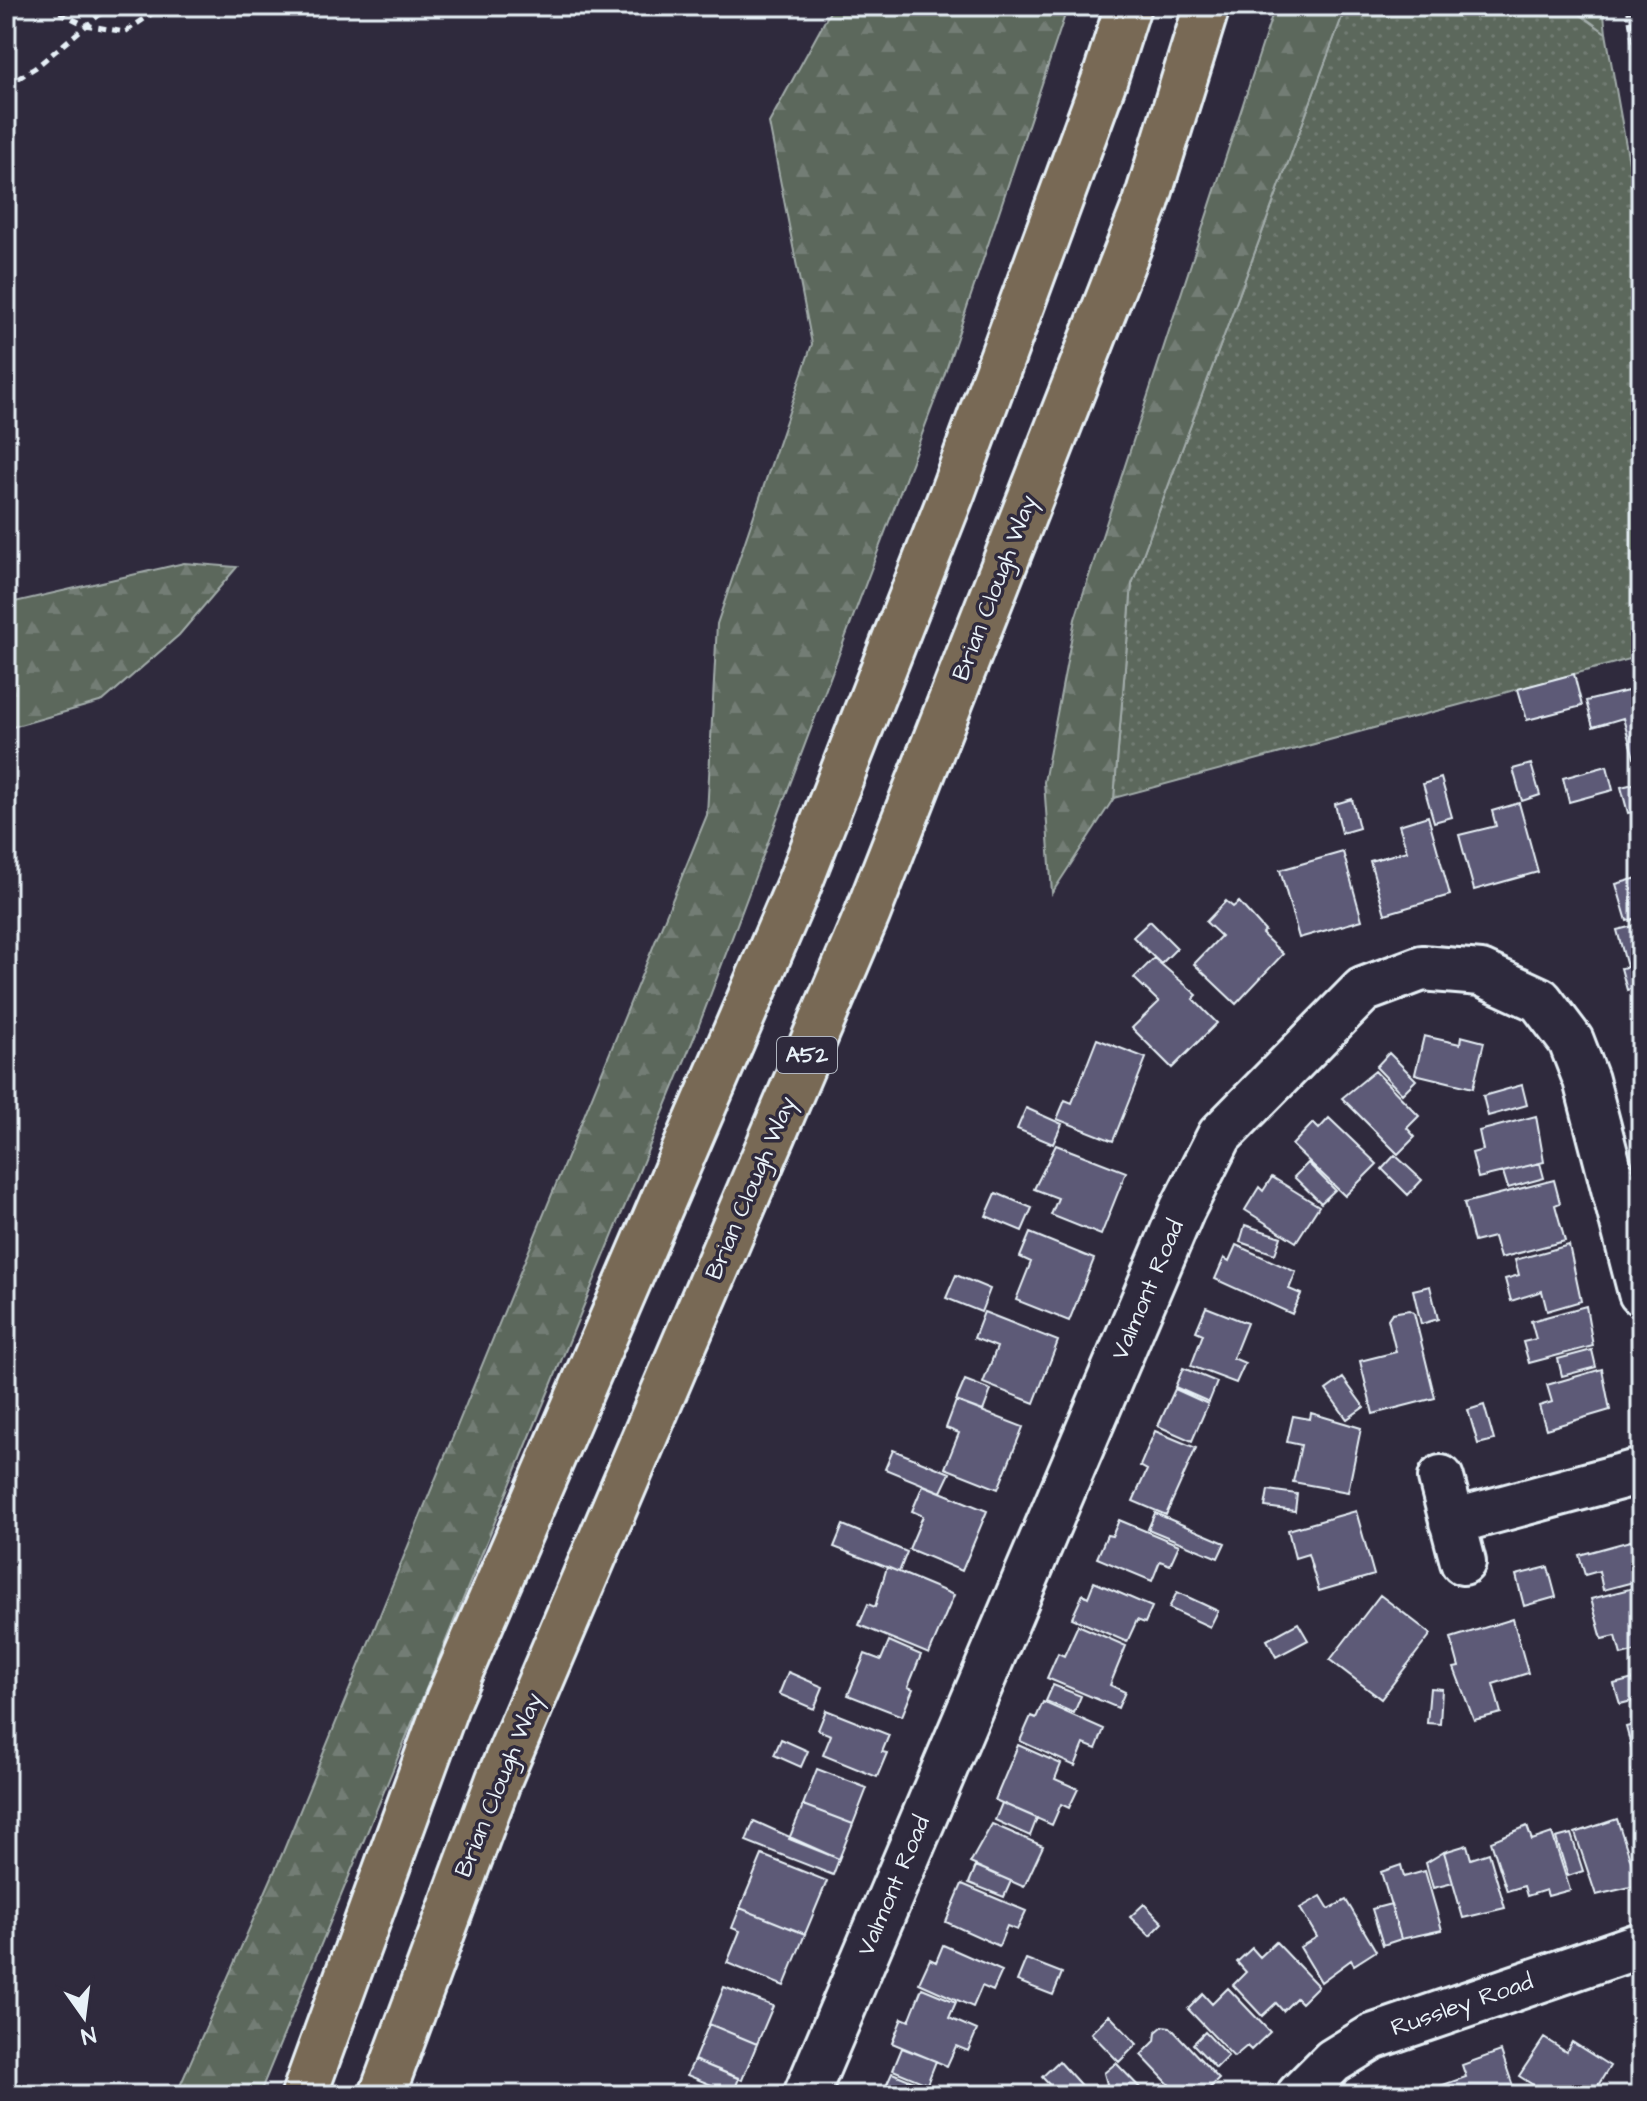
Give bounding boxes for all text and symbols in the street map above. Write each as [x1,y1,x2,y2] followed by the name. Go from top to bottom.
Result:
[944,490,1047,686] street label: Brian Clough Way
[777,1037,837,1073] road number: A52
[697,1091,806,1285] street label: Brian Clough Way
[1103,1214,1193,1366] street label: Valmont Road
[447,1688,552,1883] street label: Brian Clough Way
[849,1810,939,1962] street label: Valmont Road
[1386,1965,1538,2046] street label: Russley Road
[44,1977,124,2057] north arrow
[78,2018,99,2052] text: N

